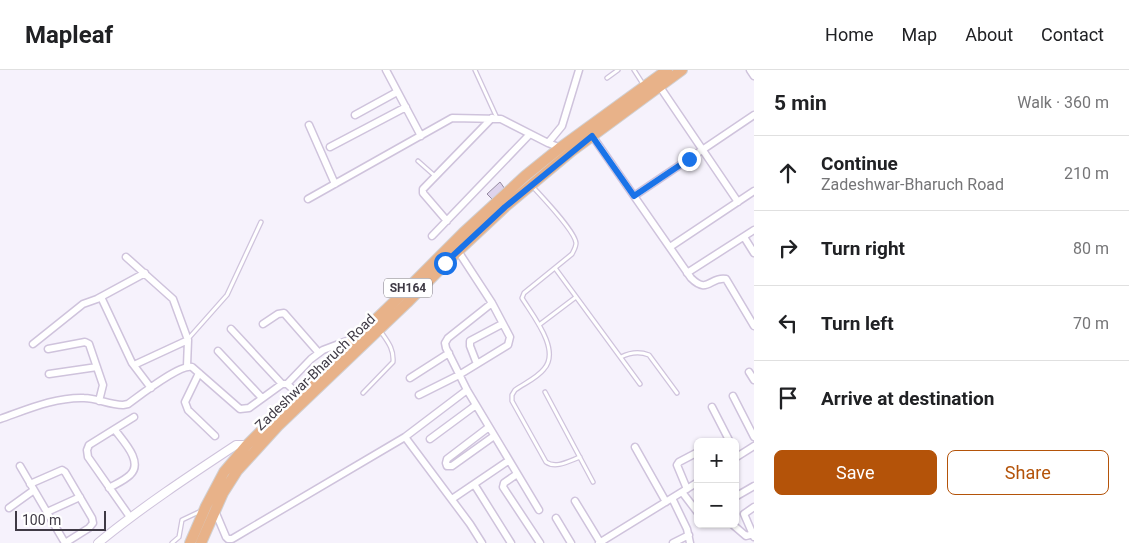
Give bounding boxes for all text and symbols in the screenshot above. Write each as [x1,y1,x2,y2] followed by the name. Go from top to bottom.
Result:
[25,21,113,49] text: Mapleaf
[825,24,874,45] text: Home
[902,24,937,45] text: Map
[965,24,1013,45] text: About
[1041,24,1104,45] text: Contact
[774,91,827,115] text: 5 min
[1017,93,1109,112] text: Walk · 360 m
[678,148,701,171] route end
[821,152,898,175] text: Continue
[774,159,802,187] icon: ahead
[1064,164,1109,183] text: 210 m
[821,175,1004,194] text: Zadeshwar-Bharuch Road
[774,234,802,262] icon: right
[821,237,905,260] text: Turn right
[1073,239,1109,258] text: 80 m
[434,252,457,275] route start
[384,278,432,298] road number: SH164
[774,309,802,337] icon: left
[252,311,378,433] street label: Zadeshwar-Bharuch Road
[821,312,894,335] text: Turn left
[1073,314,1109,333] text: 70 m
[774,384,802,412] icon: arrive
[821,387,994,410] text: Arrive at destination
[694,438,739,528] map controls
[694,438,739,483] button: +
[774,450,937,495] button: Save
[947,450,1109,495] button: Share
[694,483,739,528] button: −
[15,508,106,531] scale bar
[22,512,61,528] text: 100 m

